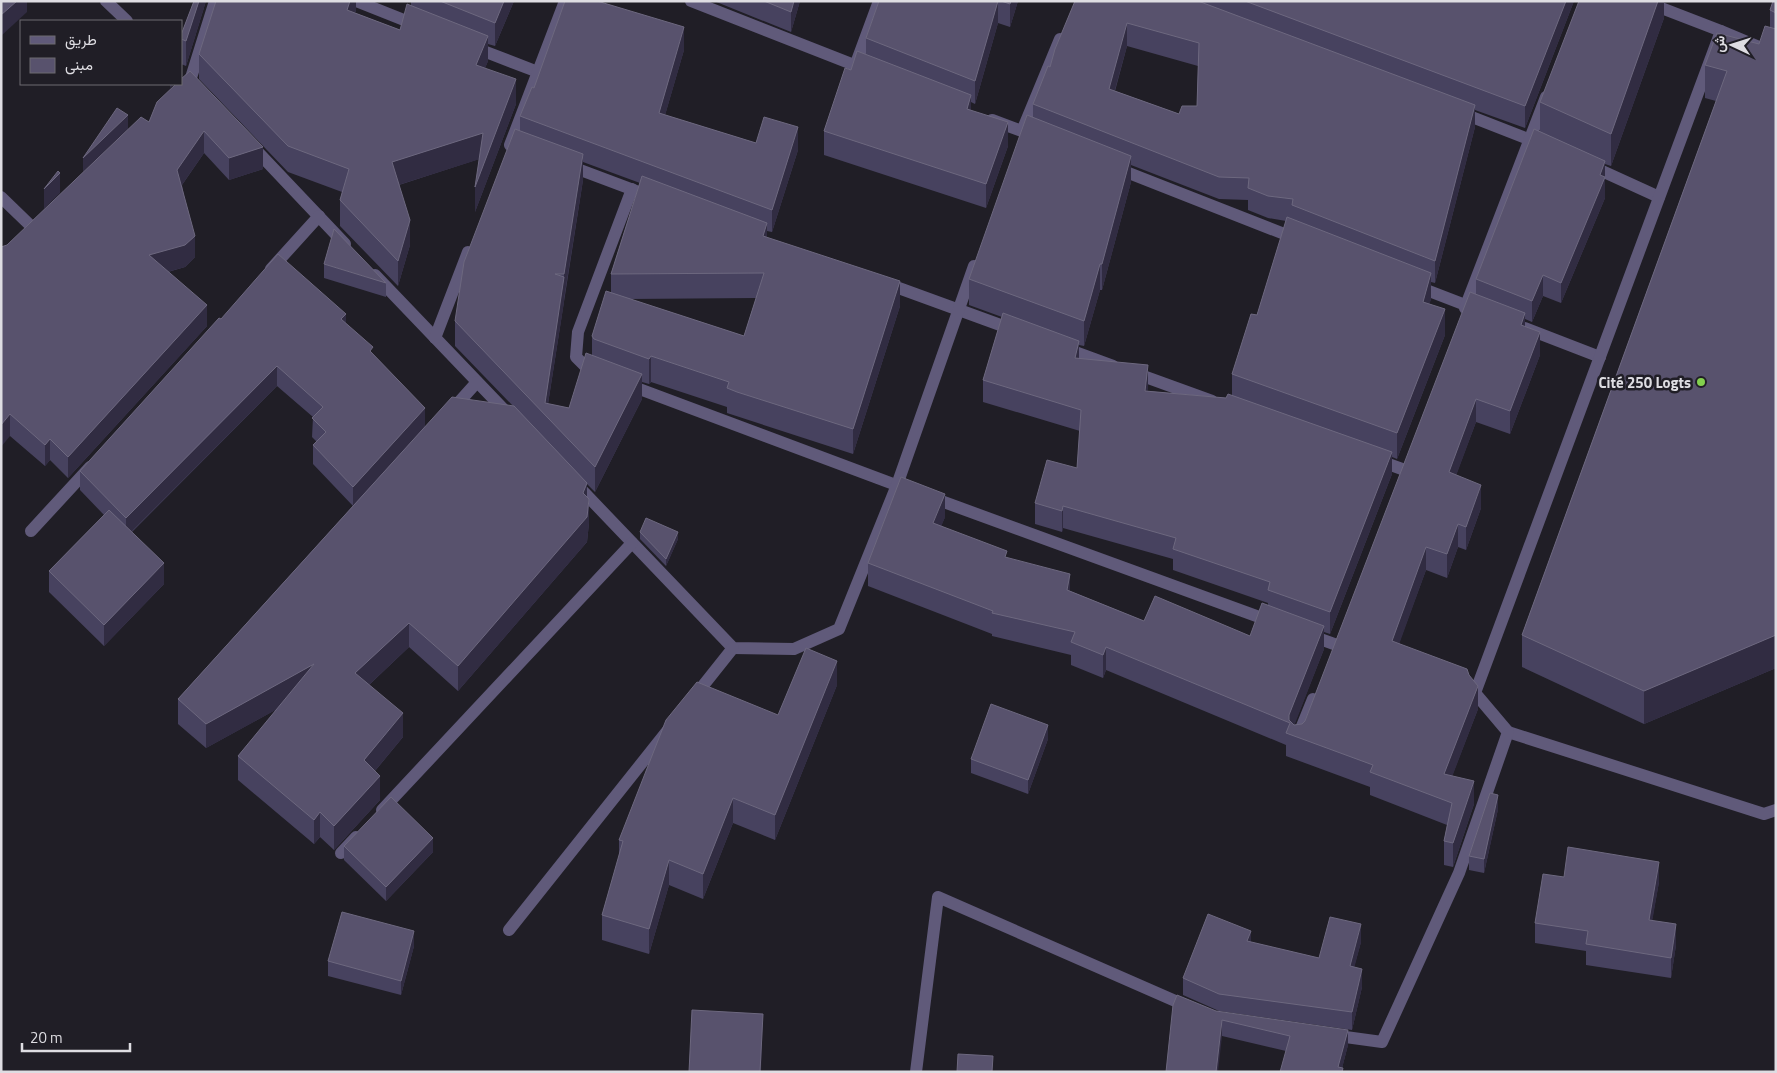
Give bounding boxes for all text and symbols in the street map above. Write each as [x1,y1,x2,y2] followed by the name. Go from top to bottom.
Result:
[20,20,182,85] legend
[1707,20,1757,70] north arrow
[65,28,97,51] text: طريق
[1707,35,1730,53] text: ش
[65,53,93,76] text: مبنى
[1598,371,1691,394] place label: Cité 250 Logts
[1695,376,1707,388] marker: Cité 250 Logts
[22,1020,130,1052] scale bar
[30,1026,63,1049] text: 20 m

